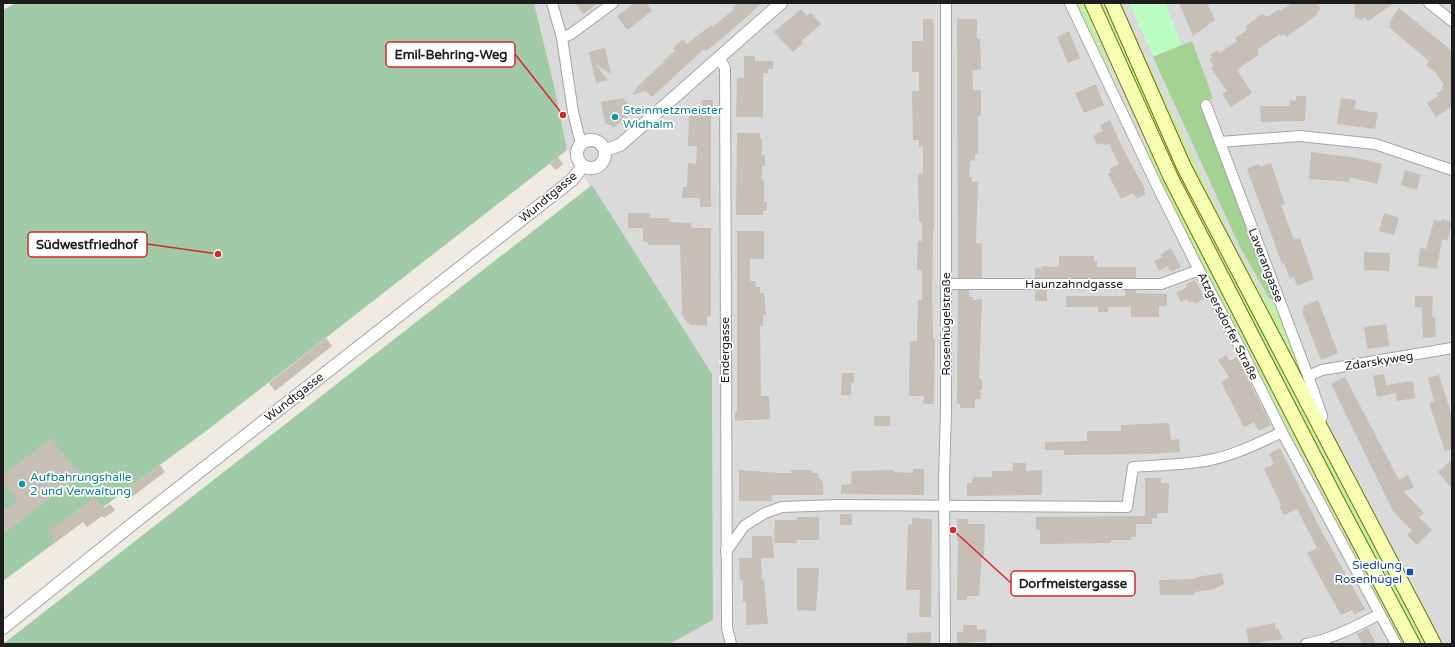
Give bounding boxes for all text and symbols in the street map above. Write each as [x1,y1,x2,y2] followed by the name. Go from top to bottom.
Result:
[386,42,515,67] callout: Emil-Behring-Weg
[394,47,508,63] text: Emil-Behring-Weg
[623,103,723,131] place label: Steinmetzmeister Widhalm
[610,112,620,122] marker: Steinmetzmeister Widhalm
[516,169,580,225] street label: Wundtgasse
[1246,226,1287,304] street label: Laverangasse
[28,232,147,257] callout: Südwestfriedhof
[36,237,139,253] text: Südwestfriedhof
[1195,270,1261,383] street label: Atzgersdorfer Straße
[939,272,953,376] street label: Rosenhügelstraße
[1025,277,1123,291] street label: Haunzahndgasse
[718,317,732,383] street label: Endergasse
[1344,349,1414,373] street label: Zdarskyweg
[262,370,326,424] street label: Wundtgasse
[30,470,132,498] place label: Aufbahrungshalle 2 und Verwaltung
[17,479,27,489] marker: Aufbahrungshalle 2 und Verwaltung
[1334,558,1402,586] place label: Siedlung Rosenhügel
[1405,567,1415,577] marker: Siedlung Rosenhügel
[1011,571,1135,596] callout: Dorfmeistergasse
[1019,576,1128,592] text: Dorfmeistergasse

